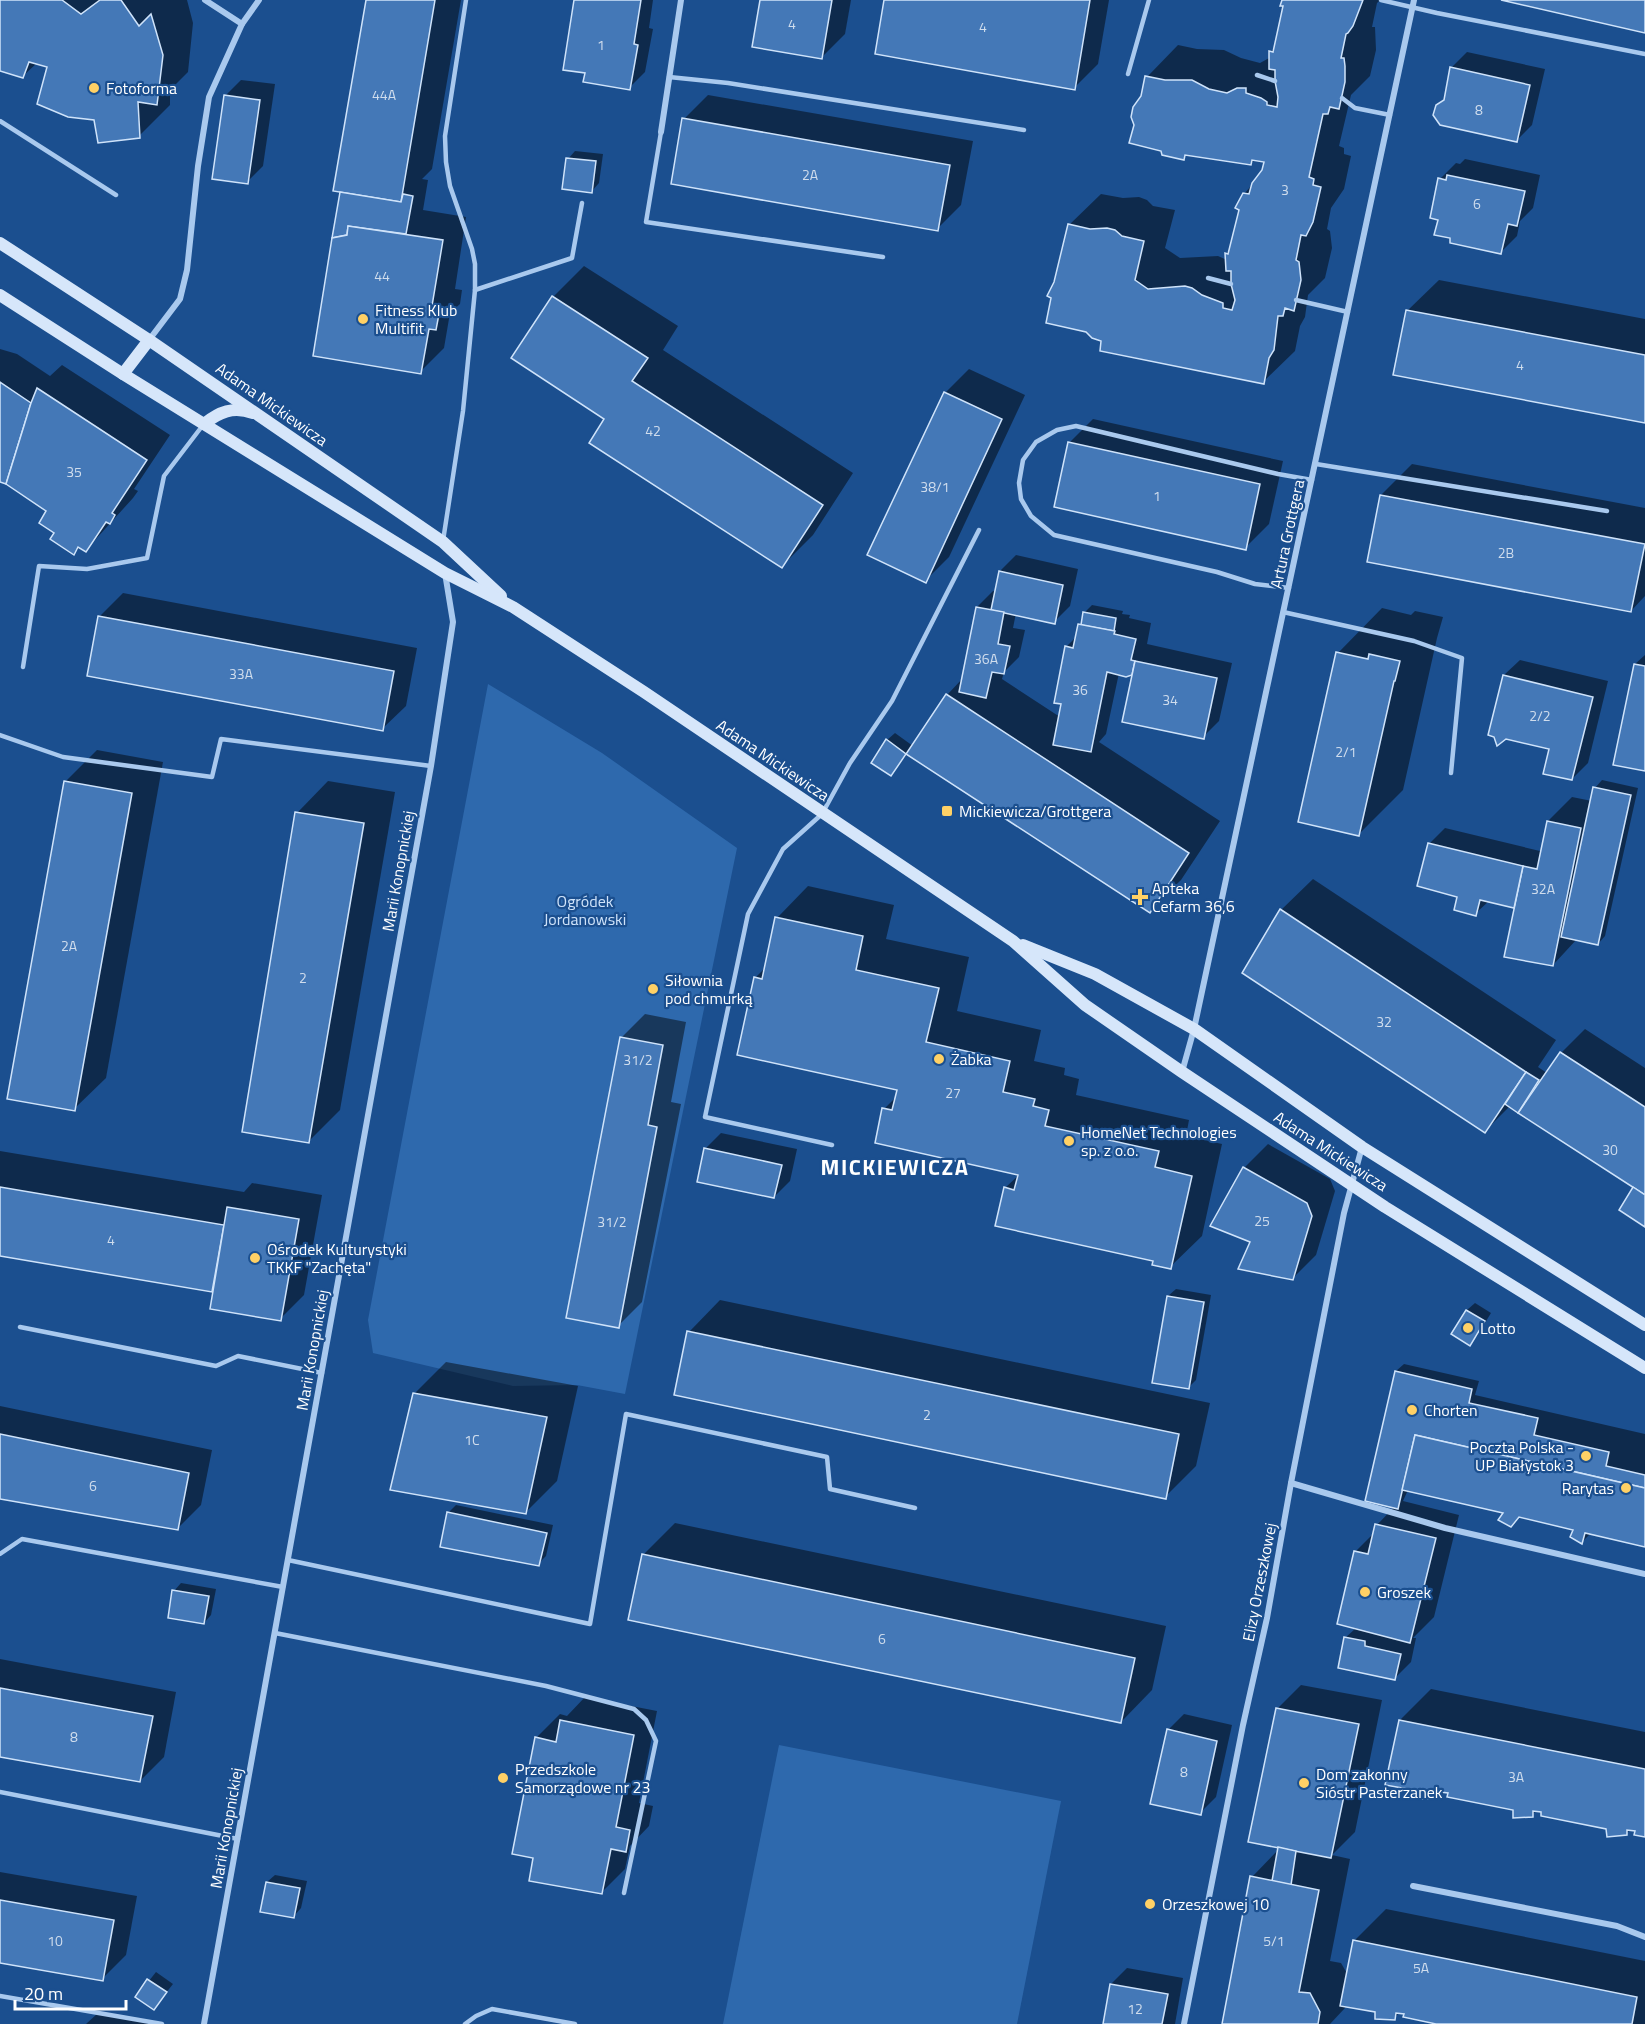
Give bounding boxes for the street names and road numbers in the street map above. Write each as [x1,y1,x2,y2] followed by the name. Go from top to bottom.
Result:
[211,356,333,452] street label: Adama Mickiewicza
[1264,477,1310,591] street label: Artura Grottgera
[712,713,834,807] street label: Adama Mickiewicza
[376,809,420,933] street label: Marii Konopnickiej
[1269,1105,1393,1197] street label: Adama Mickiewicza
[290,1288,334,1412] street label: Marii Konopnickiej
[1236,1521,1282,1643] street label: Elizy Orzeszkowej
[204,1766,248,1890] street label: Marii Konopnickiej

